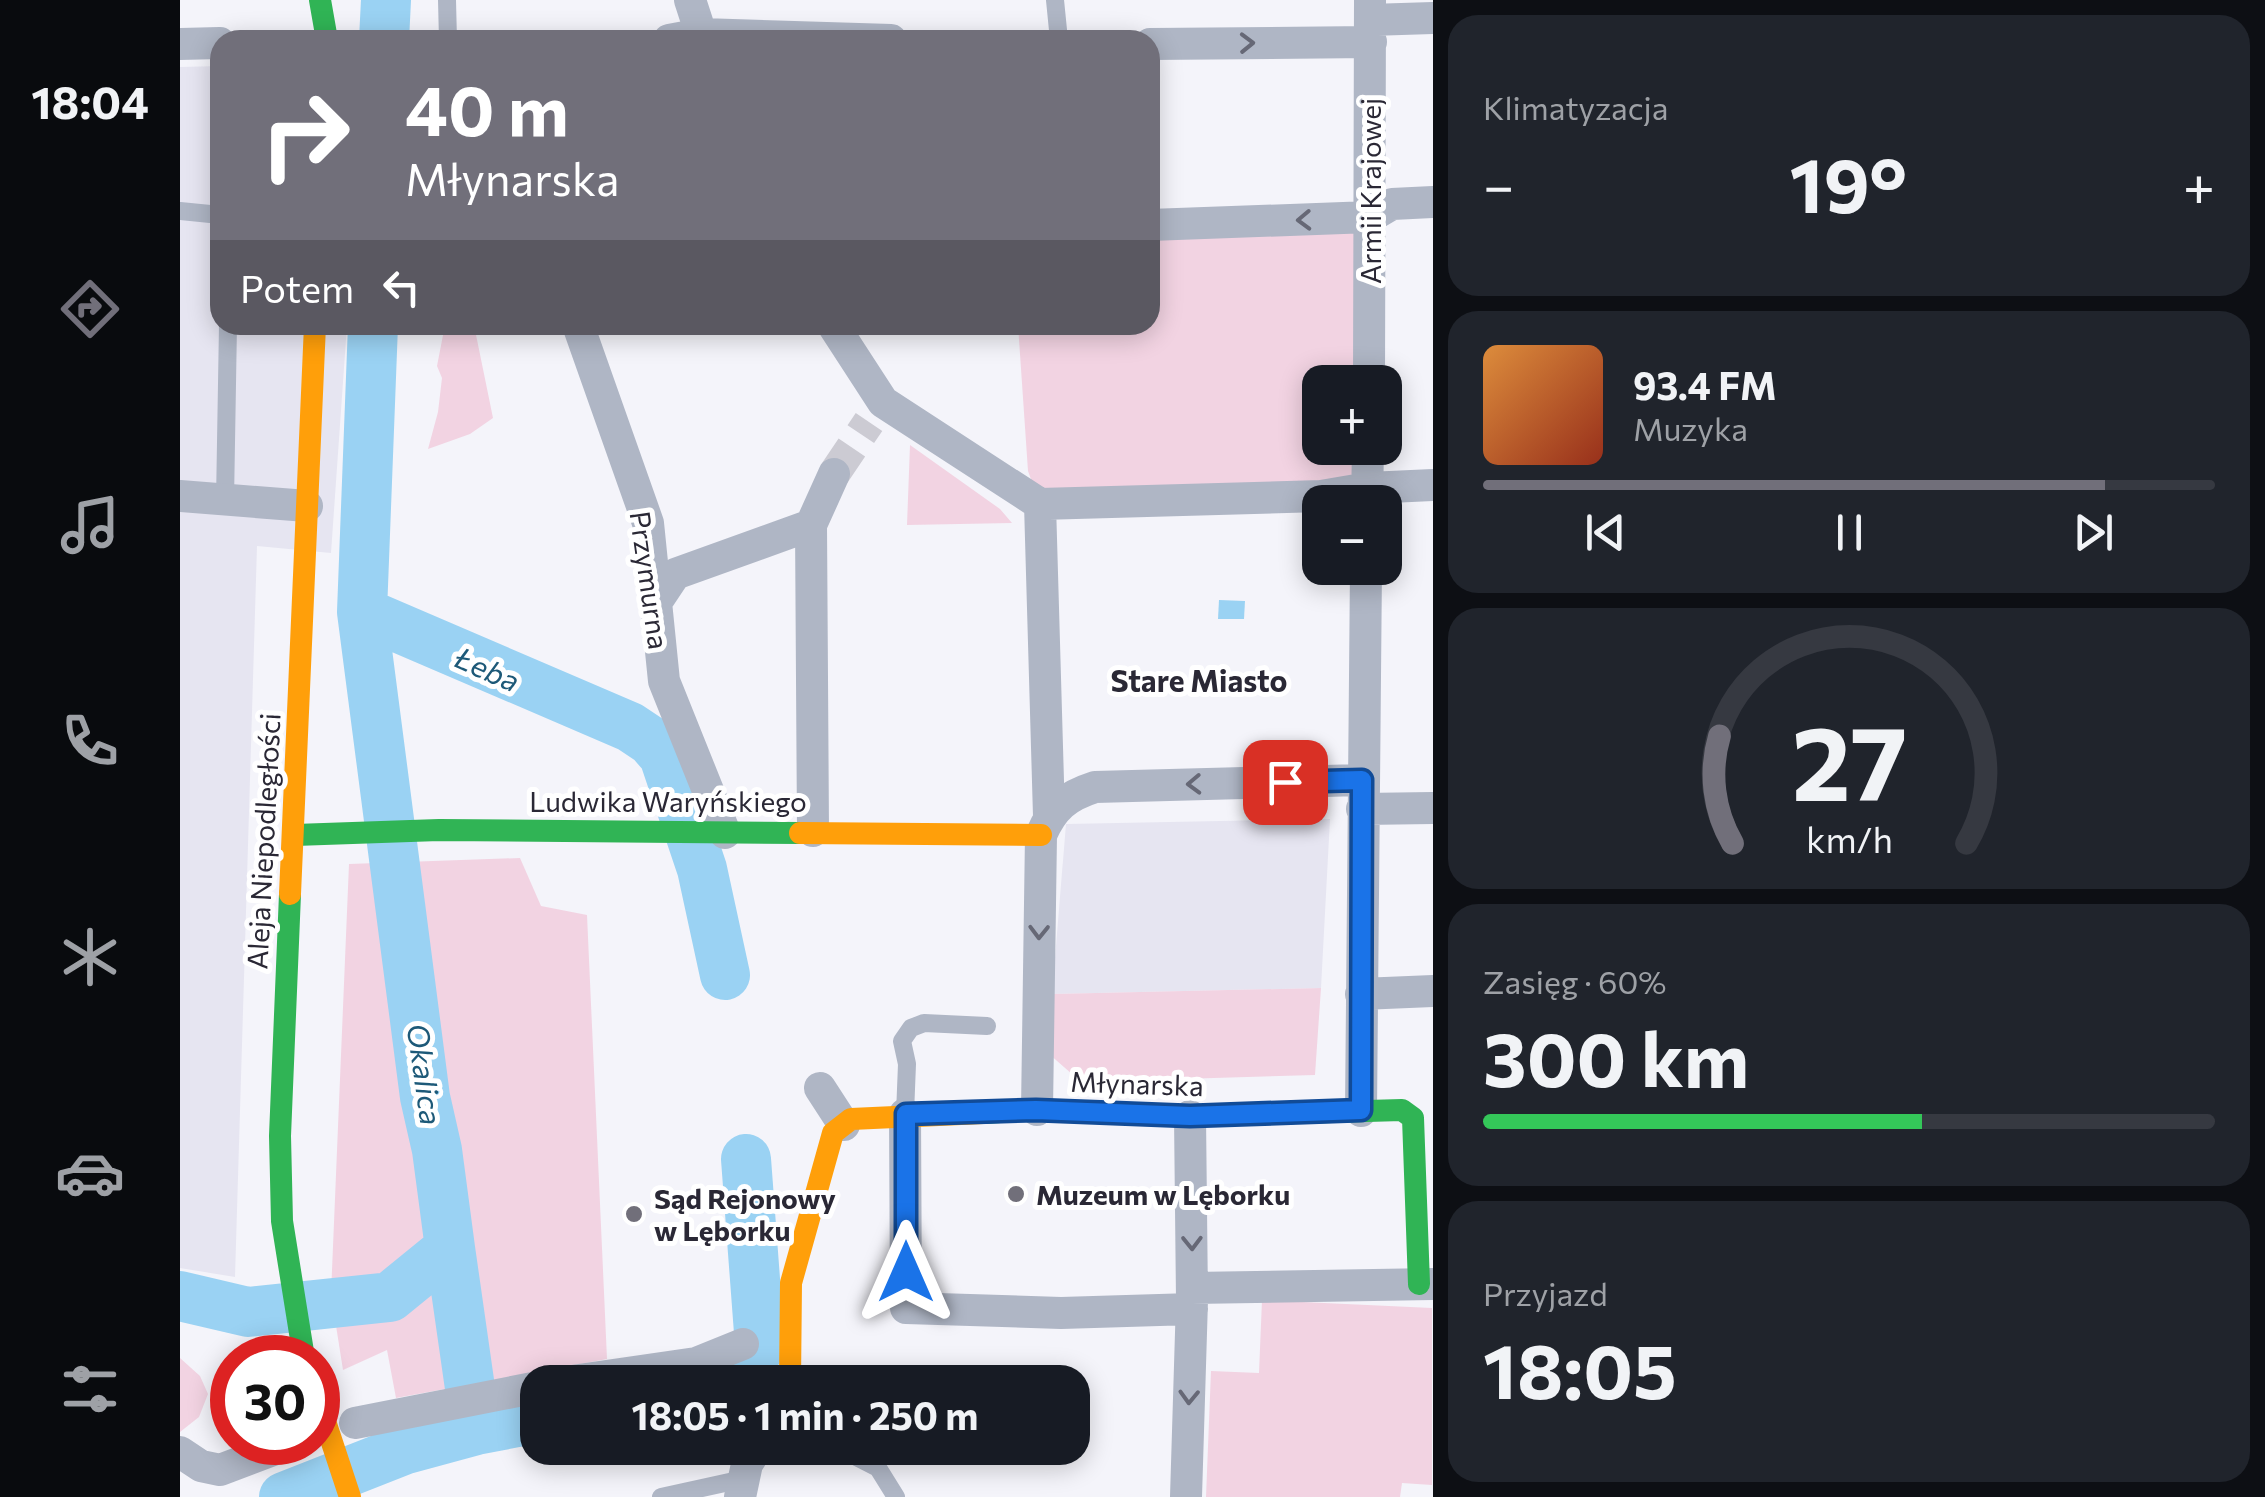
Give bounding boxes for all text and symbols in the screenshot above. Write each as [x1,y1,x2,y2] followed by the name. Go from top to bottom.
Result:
[1240,32,1256,54] one-way arrow
[405,65,569,150] text: 40 m
[240,70,370,200] icon: right
[31,73,149,128] text: 18:04
[1483,87,1669,127] text: Klimatyzacja
[1353,98,1387,284] street label: Armii Krajowej
[1790,137,1907,228] text: 19°
[405,150,620,205] text: Młynarska
[1483,150,1514,217] text: −
[2183,150,2215,217] text: +
[1295,209,1311,230] one-way arrow
[374,260,429,315] icon: left
[240,264,354,311] text: Potem
[55,274,125,344] icon: directions
[1633,361,1777,408] text: 93.4 FM
[1302,365,1402,585] map controls
[1302,365,1402,465] button: +
[1633,408,1748,448] text: Muzyka
[1302,485,1402,585] button: −
[55,490,125,560] icon: music
[1578,505,1633,560] icon: previous
[1822,505,1877,560] icon: pause
[2066,505,2121,560] icon: next
[623,509,677,651] street label: Przymurna
[450,638,526,698] water label: Łeba
[1110,661,1288,698] district label: Stare Miasto
[1791,695,1907,822] text: 27
[55,706,125,776] icon: phone
[239,712,287,970] street label: Aleja Niepodległości
[1243,740,1328,825] pin
[1258,755,1313,810] icon: arrive
[1185,774,1201,795] one-way arrow
[529,784,807,818] street label: Ludwika Waryńskiego
[1806,817,1892,860] text: km/h
[55,922,125,992] icon: climate
[1029,925,1050,941] one-way arrow
[1483,961,1667,1001] text: Zasięg · 60%
[1483,1011,1749,1102] text: 300 km
[401,1021,451,1127] water label: Okalica
[1070,1064,1204,1102] street label: Młynarska
[55,1138,125,1208] icon: car
[1036,1177,1290,1211] place label: Muzeum w Lęborku
[654,1181,836,1247] place label: Sąd Rejonowy w Lęborku
[1005,1183,1027,1205] marker: Muzeum w Lęborku
[623,1203,645,1225] marker: Sąd Rejonowy w Lęborku
[854,1220,958,1324] position arrow
[1181,1235,1202,1251] one-way arrow
[1483,1273,1608,1313] text: Przyjazd
[1483,1323,1677,1414] text: 18:05
[210,1335,340,1465] speed limit sign: 30
[55,1354,125,1424] icon: filters
[1179,1389,1200,1405] one-way arrow
[632,1391,978,1438] text: 18:05 · 1 min · 250 m

